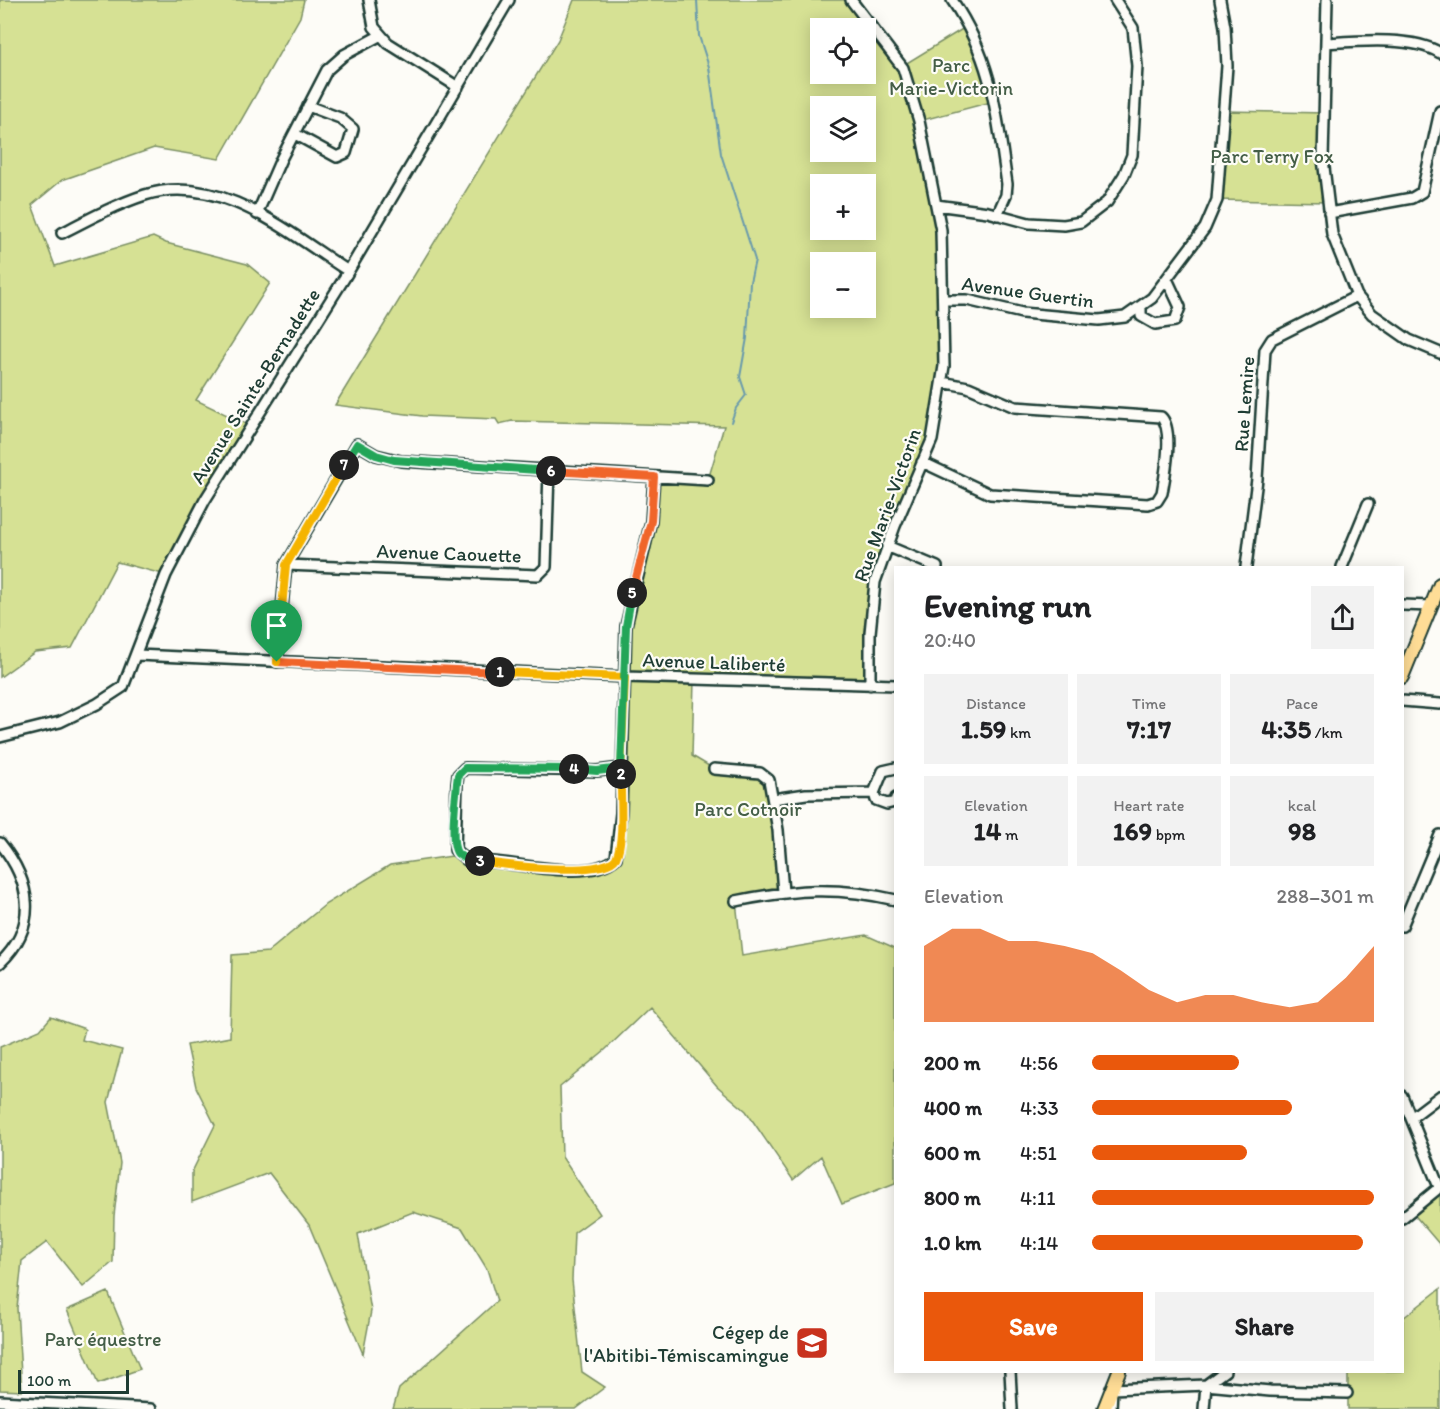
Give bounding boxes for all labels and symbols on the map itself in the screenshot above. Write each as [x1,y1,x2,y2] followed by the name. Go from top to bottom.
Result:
[889,53,1013,100] park label: Parc Marie-Victorin
[1210,144,1334,168] park label: Parc Terry Fox
[960,271,1096,313] street label: Avenue Guertin
[185,284,325,488] street label: Avenue Sainte-Bernadette
[1229,355,1259,453] street label: Rue Lemire
[848,425,926,585] street label: Rue Marie-Victorin
[329,450,359,480] pin: 7
[536,456,566,486] pin: 6
[376,538,522,568] street label: Avenue Caouette
[617,578,647,608] pin: 5
[251,600,302,662] pin
[642,648,786,676] street label: Avenue Laliberté
[485,657,515,687] pin: 1
[559,754,589,784] pin: 4
[606,759,636,789] pin: 2
[694,797,802,821] park label: Parc Cotnoir
[465,846,495,876] pin: 3
[584,1320,789,1367] place label: Cégep de l'Abitibi-Témiscamingue
[794,1325,830,1361] school or university icon: Cégep de l'Abitibi-Témiscamingue
[45,1327,161,1351] park label: Parc équestre
[18,1367,129,1394] scale bar

